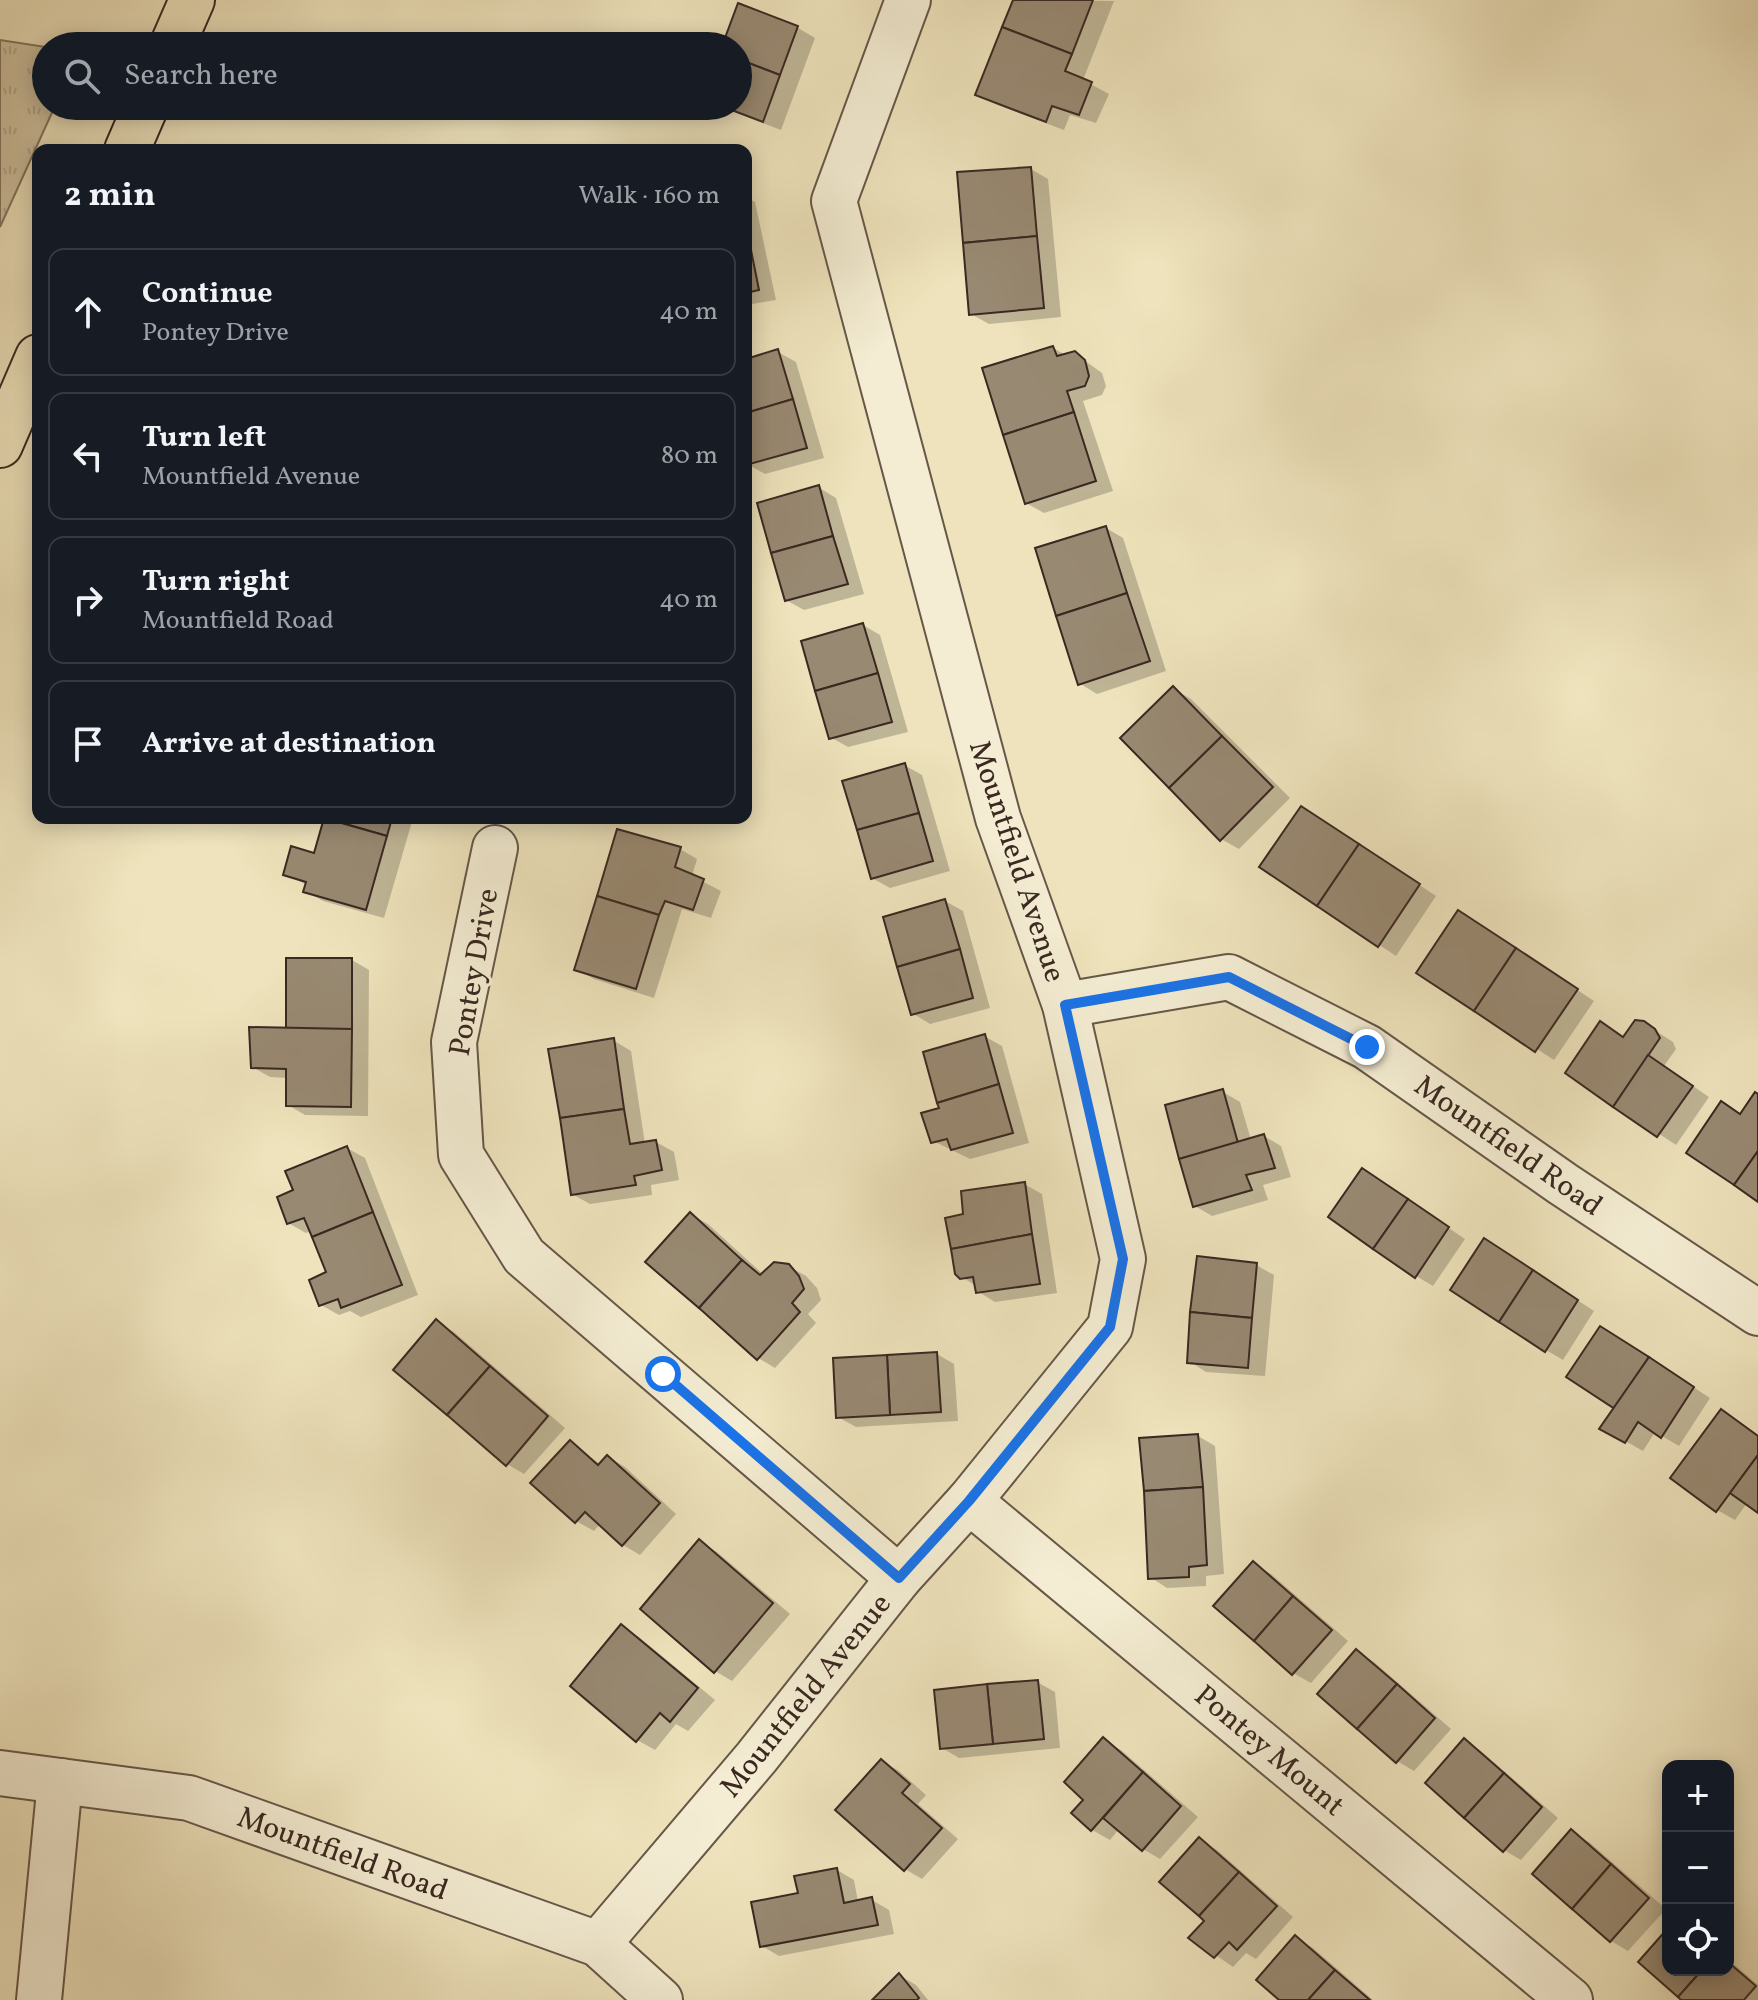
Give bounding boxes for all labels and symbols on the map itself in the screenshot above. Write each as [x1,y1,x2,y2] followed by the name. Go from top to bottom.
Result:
[957,735,1075,988] street label: Mountfield Avenue
[440,885,510,1059] street label: Pontey Drive
[1349,1029,1385,1065] route end
[1405,1066,1611,1227] street label: Mountfield Road
[645,1356,681,1392] route start
[711,1585,902,1807] street label: Mountfield Avenue
[1184,1676,1353,1827] street label: Pontey Mount
[231,1797,453,1912] street label: Mountfield Road

